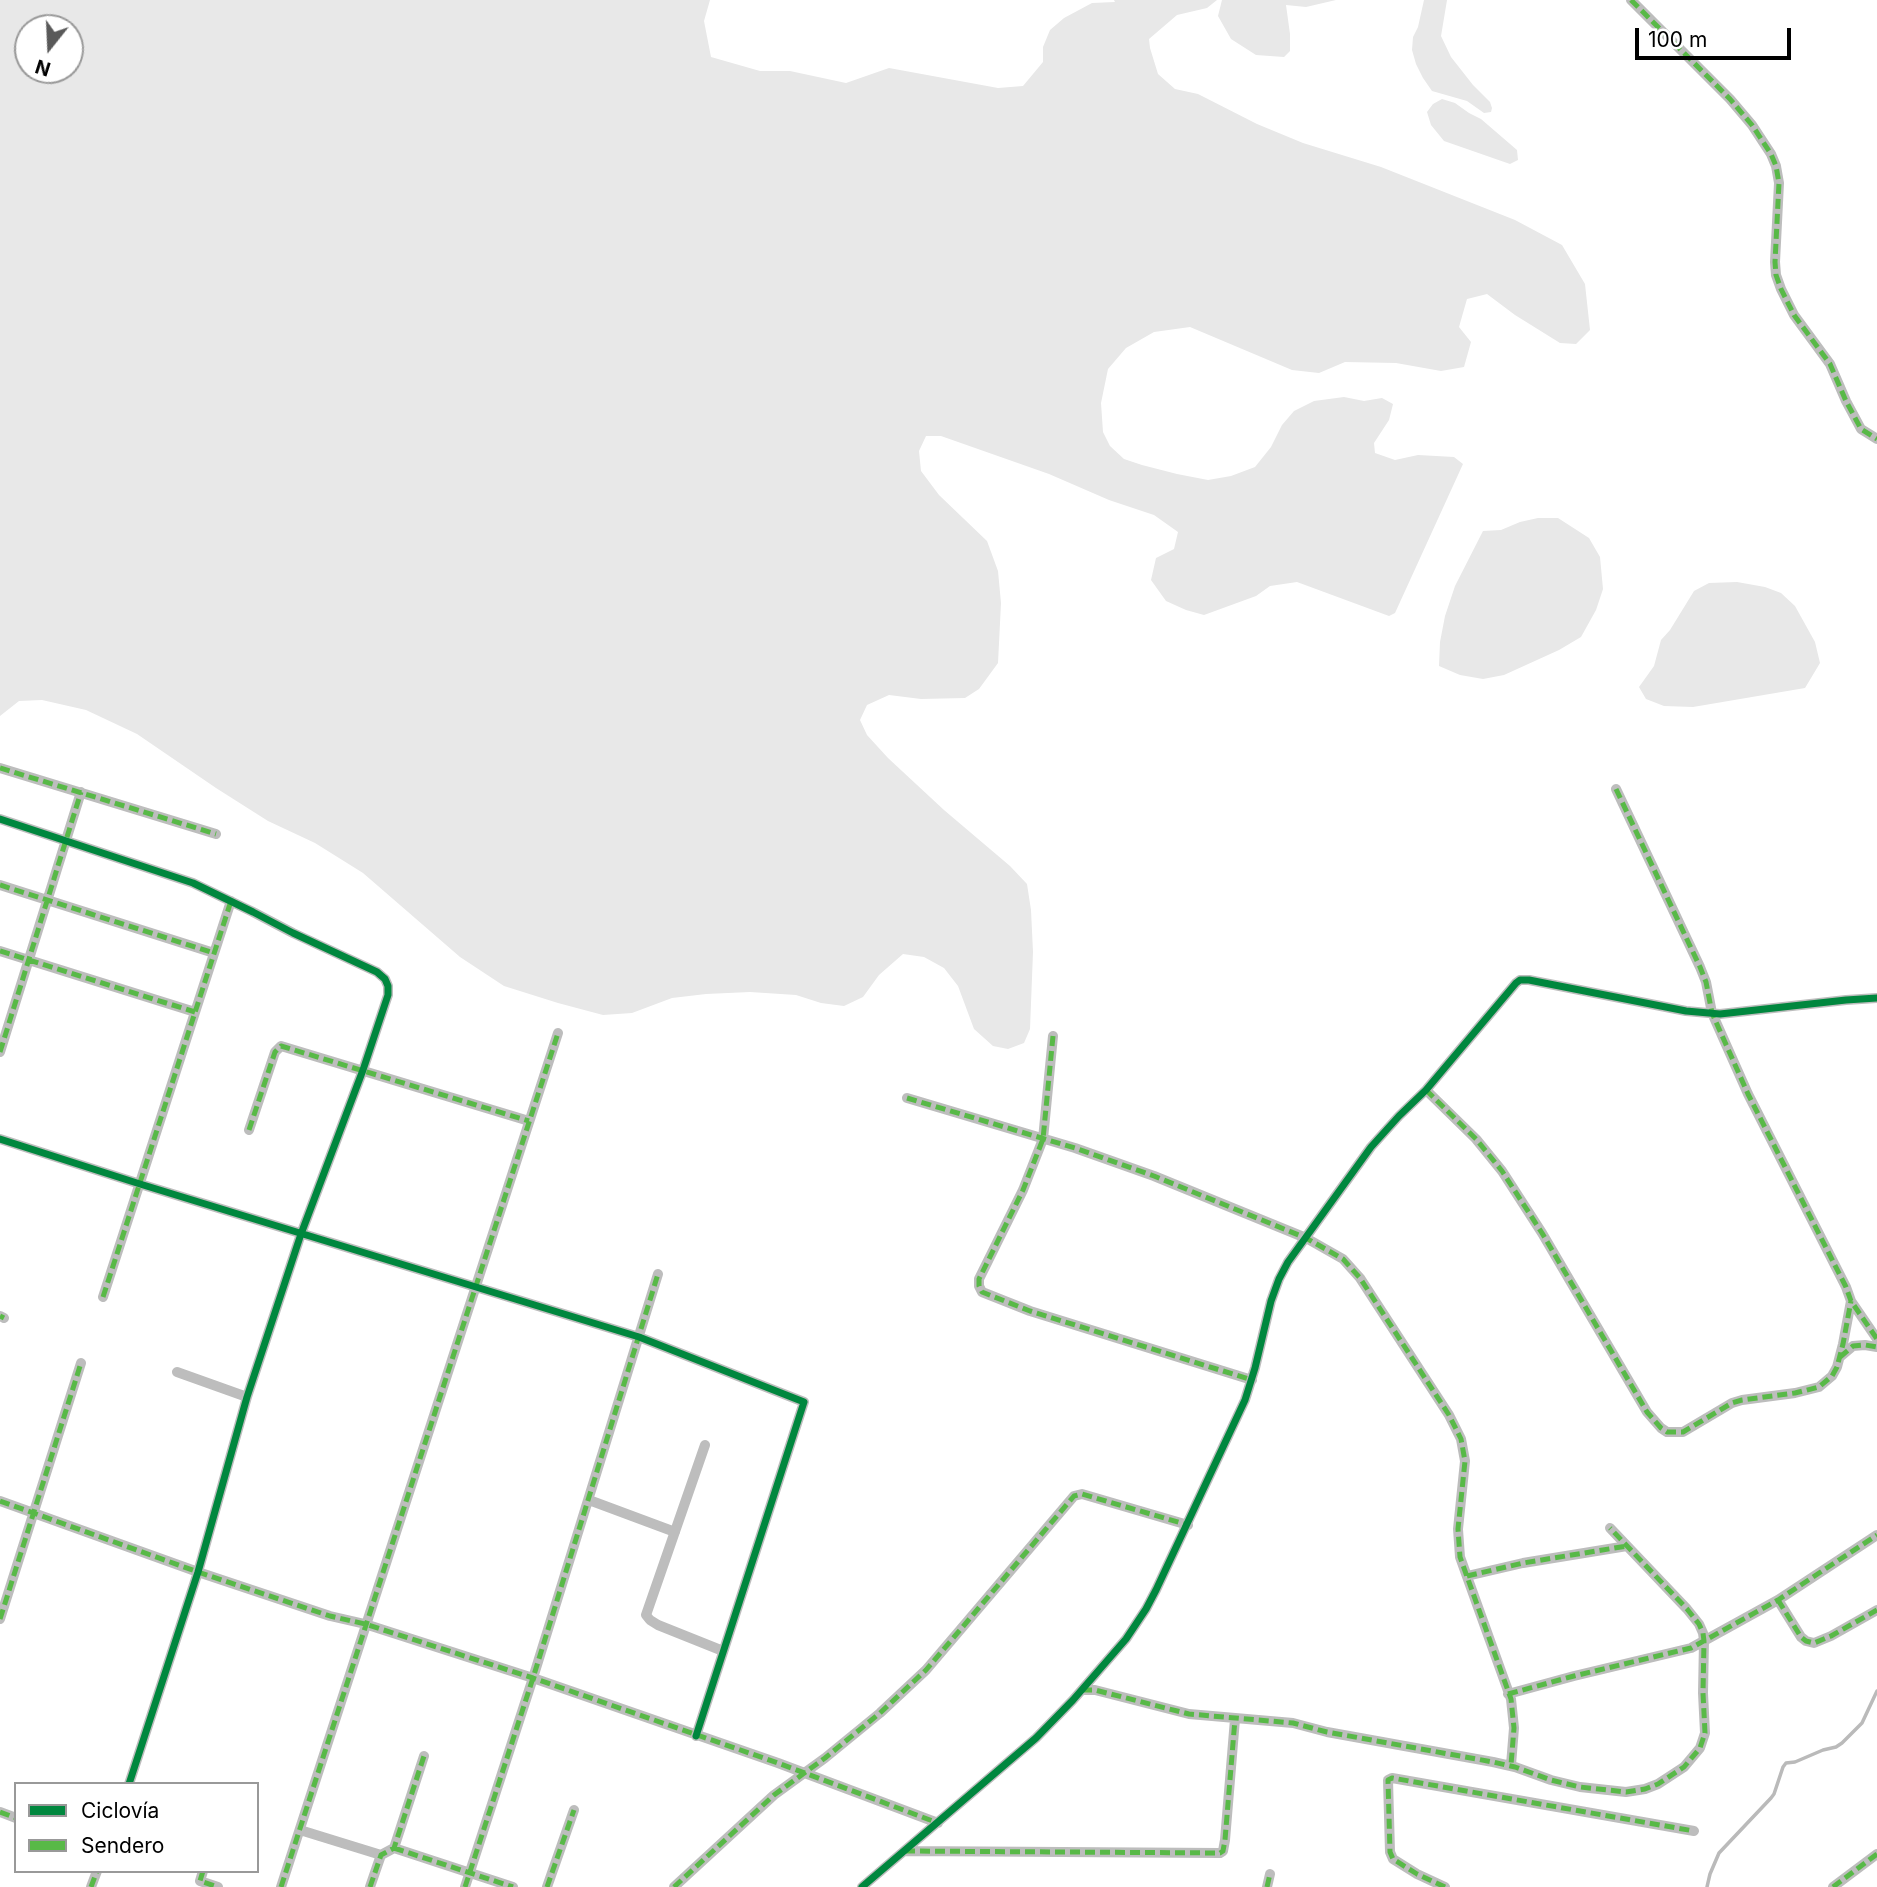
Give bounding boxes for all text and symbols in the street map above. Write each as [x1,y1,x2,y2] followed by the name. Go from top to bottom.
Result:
[14,14,84,84] north arrow
[1639,14,1795,58] scale bar
[1648,27,1707,52] text: 100 m
[33,54,53,81] text: N
[14,1782,259,1873] legend
[81,1798,159,1823] text: Ciclovía
[81,1833,164,1858] text: Sendero

